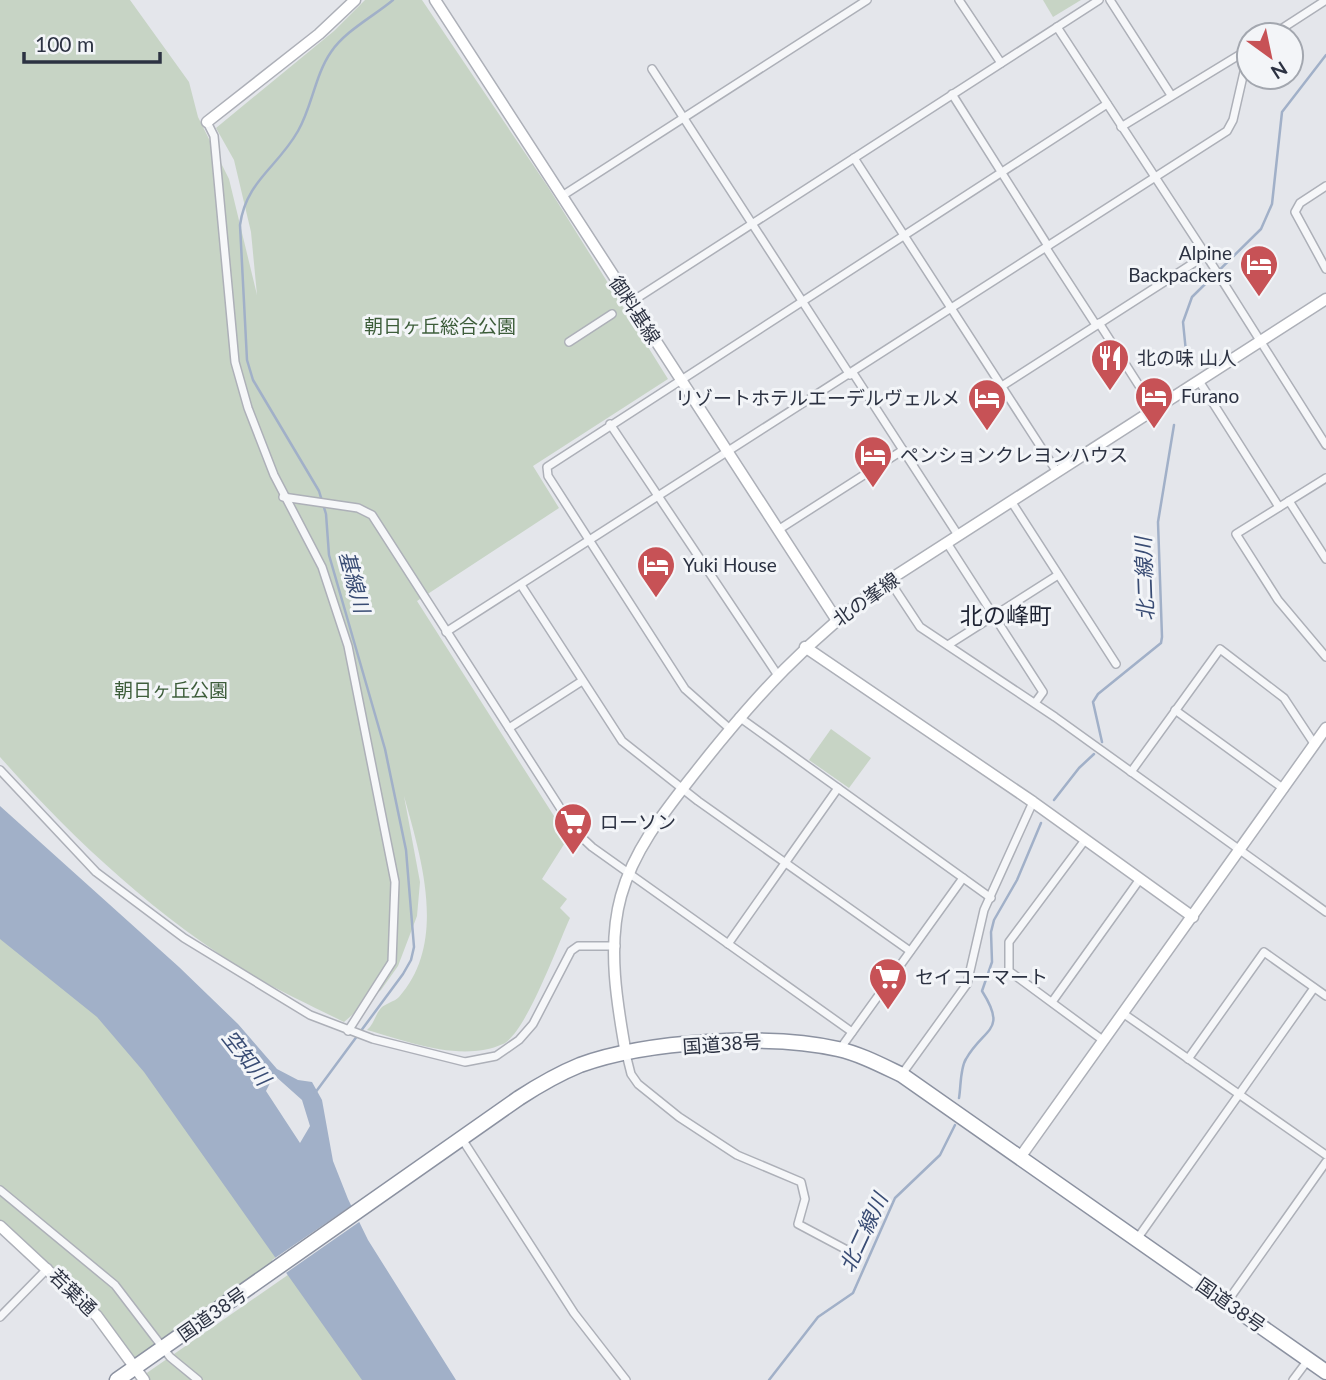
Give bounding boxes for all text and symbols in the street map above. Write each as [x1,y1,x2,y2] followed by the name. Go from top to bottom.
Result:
[24,21,161,65] scale bar
[1235,21,1305,91] north arrow
[35,31,94,56] text: 100 m
[1267,57,1292,84] text: N
[1128,241,1232,286] place label: Alpine Backpackers
[1238,243,1280,298] hotel icon: Alpine Backpackers
[605,272,666,348] street label: 御料基線
[364,314,516,337] park label: 朝日ヶ丘総合公園
[1089,337,1131,392] restaurant icon: 北の味 山人
[1137,346,1237,369] place label: 北の味 山人
[1133,375,1175,430] hotel icon: Furano
[966,377,1008,432] hotel icon: リゾートホテルエーデルヴェルメ
[1181,384,1239,407] place label: Furano
[675,386,960,409] place label: リゾートホテルエーデルヴェルメ
[852,434,894,489] hotel icon: ペンションクレヨンハウス
[900,443,1128,466] place label: ペンションクレヨンハウス
[1129,535,1157,621] water label: 北二線川
[635,544,677,599] hotel icon: Yuki House
[335,548,376,617] water label: 基線川
[683,553,777,576] place label: Yuki House
[828,567,903,630] street label: 北の峯線
[960,601,1052,629] district label: 北の峰町
[114,678,228,701] park label: 朝日ヶ丘公園
[552,801,594,856] supermarket icon: ローソン
[600,810,676,833] place label: ローソン
[867,956,909,1011] supermarket icon: セイコーマート
[915,965,1048,988] place label: セイコーマート
[218,1025,278,1091] water label: 空知川
[682,1029,762,1058] street label: 国道38号
[834,1187,893,1276] water label: 北二線川
[45,1264,102,1320] street label: 若葉通
[1192,1273,1270,1337] street label: 国道38号
[173,1282,251,1346] street label: 国道38号

